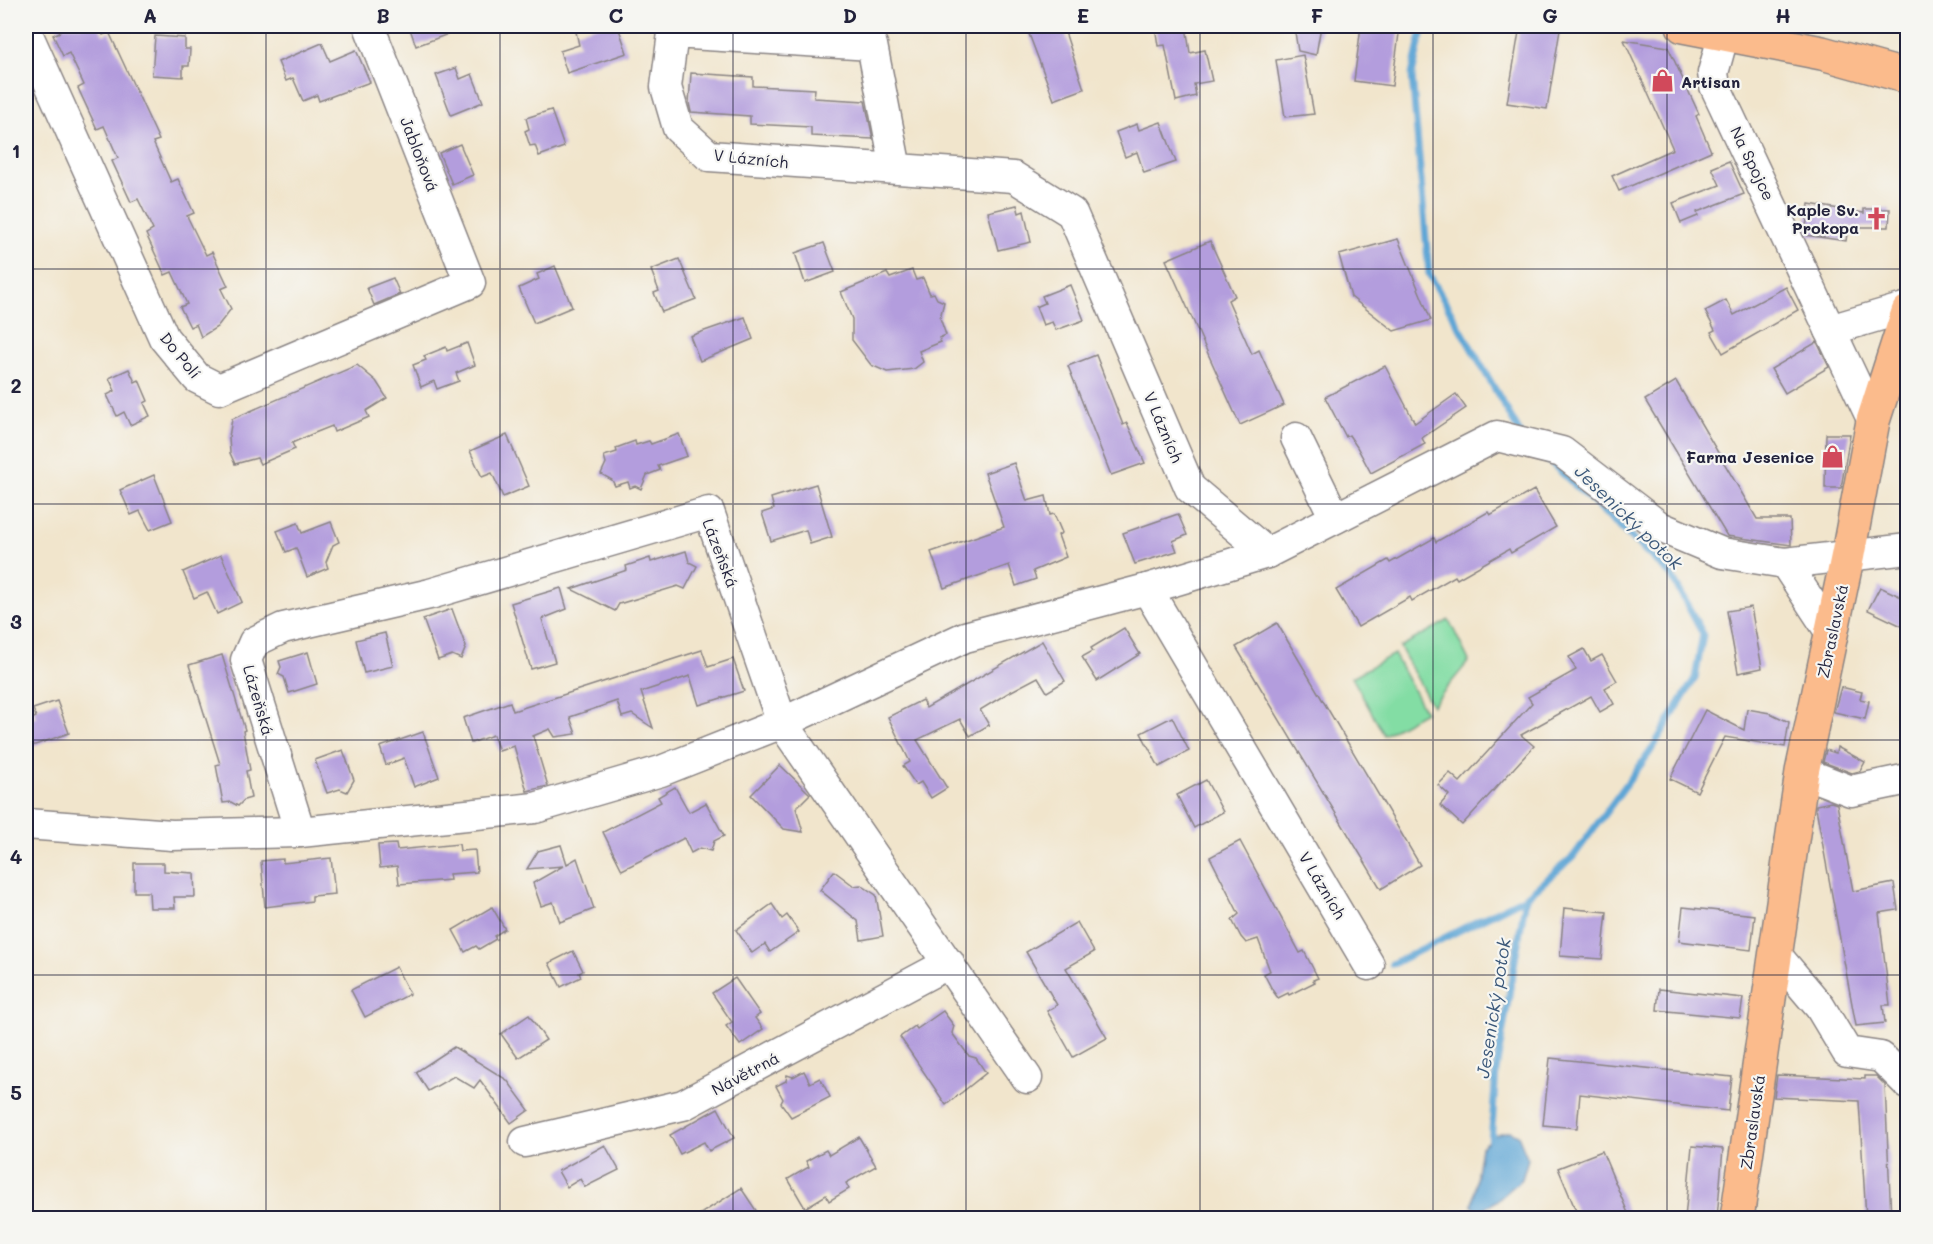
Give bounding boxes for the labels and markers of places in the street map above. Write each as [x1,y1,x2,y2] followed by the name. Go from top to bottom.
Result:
[1650,68,1676,94] shop icon: Artisan
[1681,71,1740,92] place label: Artisan
[1786,199,1859,238] place label: Kaple Sv. Prokopa
[1864,205,1890,231] church icon: Kaple Sv. Prokopa
[1819,443,1845,469] shop icon: Farma Jesenice
[1686,446,1814,467] place label: Farma Jesenice

